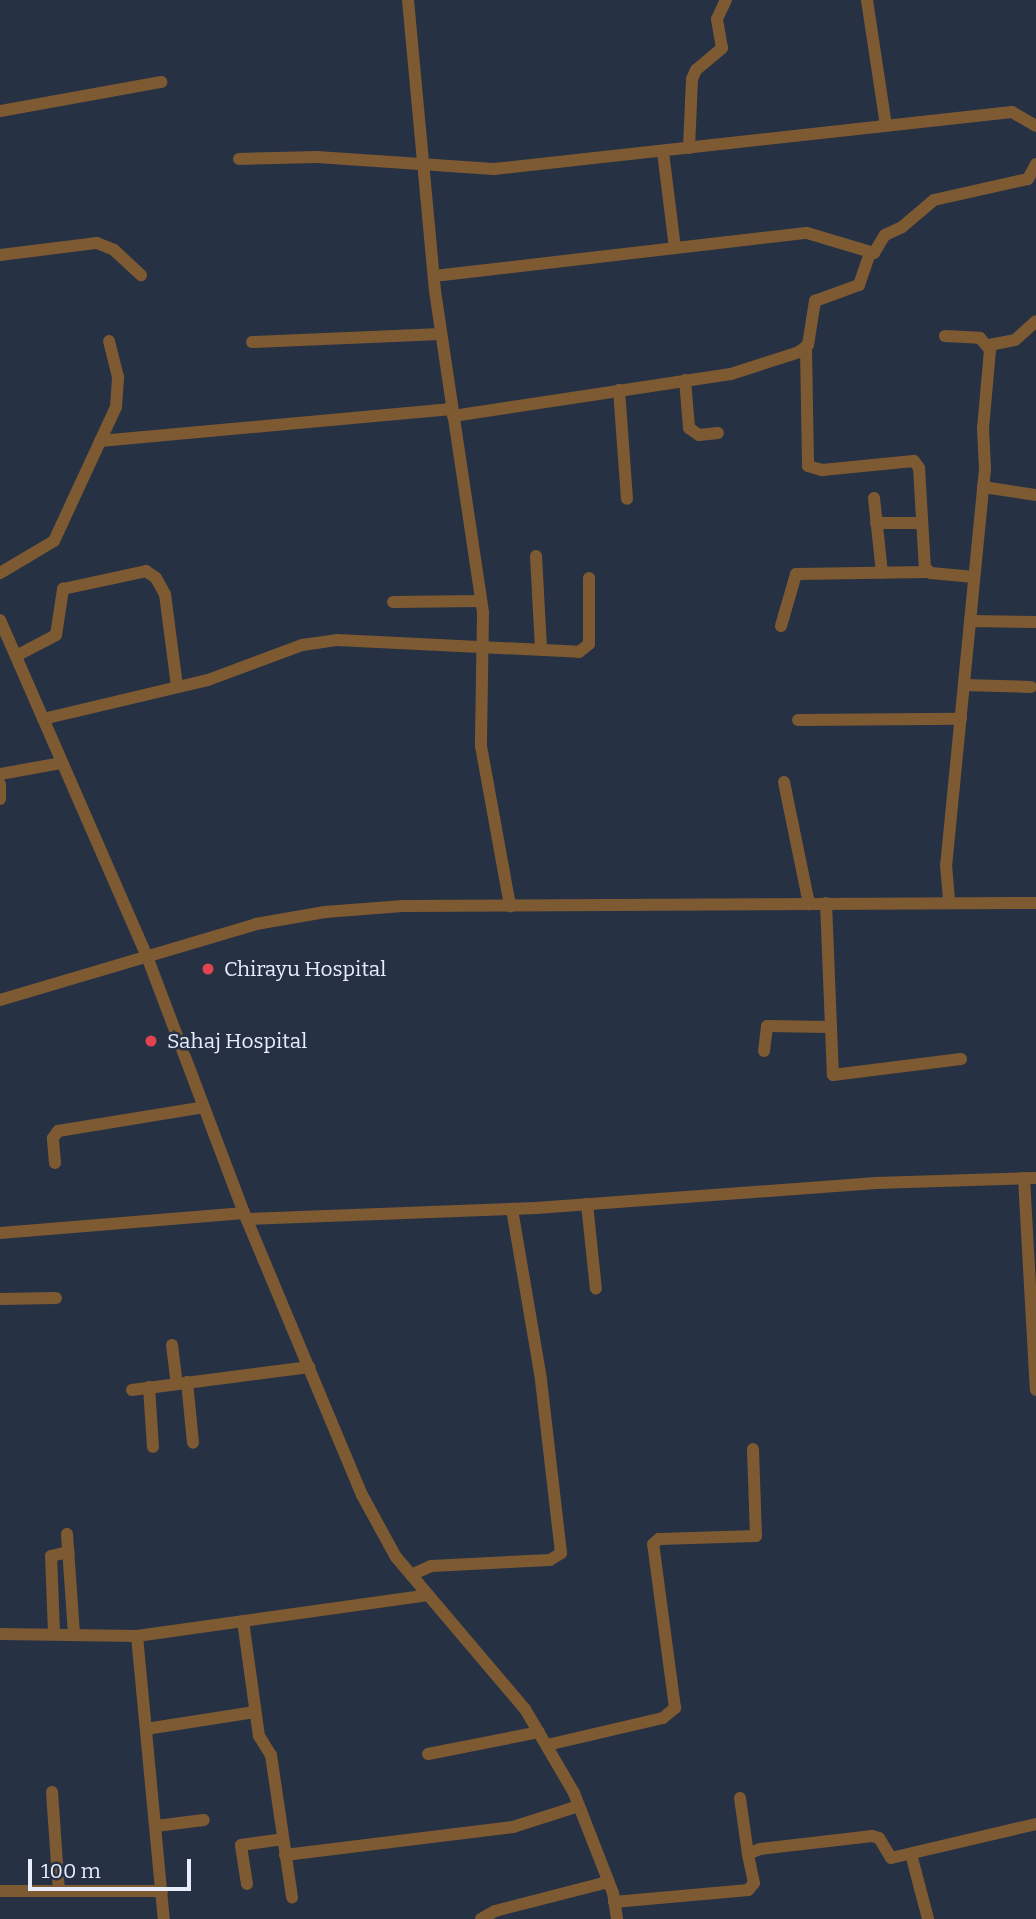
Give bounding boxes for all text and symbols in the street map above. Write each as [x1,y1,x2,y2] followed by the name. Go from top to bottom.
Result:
[224,956,386,982] place label: Chirayu Hospital
[198,959,218,979] marker: Chirayu Hospital
[167,1028,307,1054] place label: Sahaj Hospital
[141,1031,161,1051] marker: Sahaj Hospital
[32,1846,194,1890] scale bar
[41,1858,101,1884] text: 100 m

